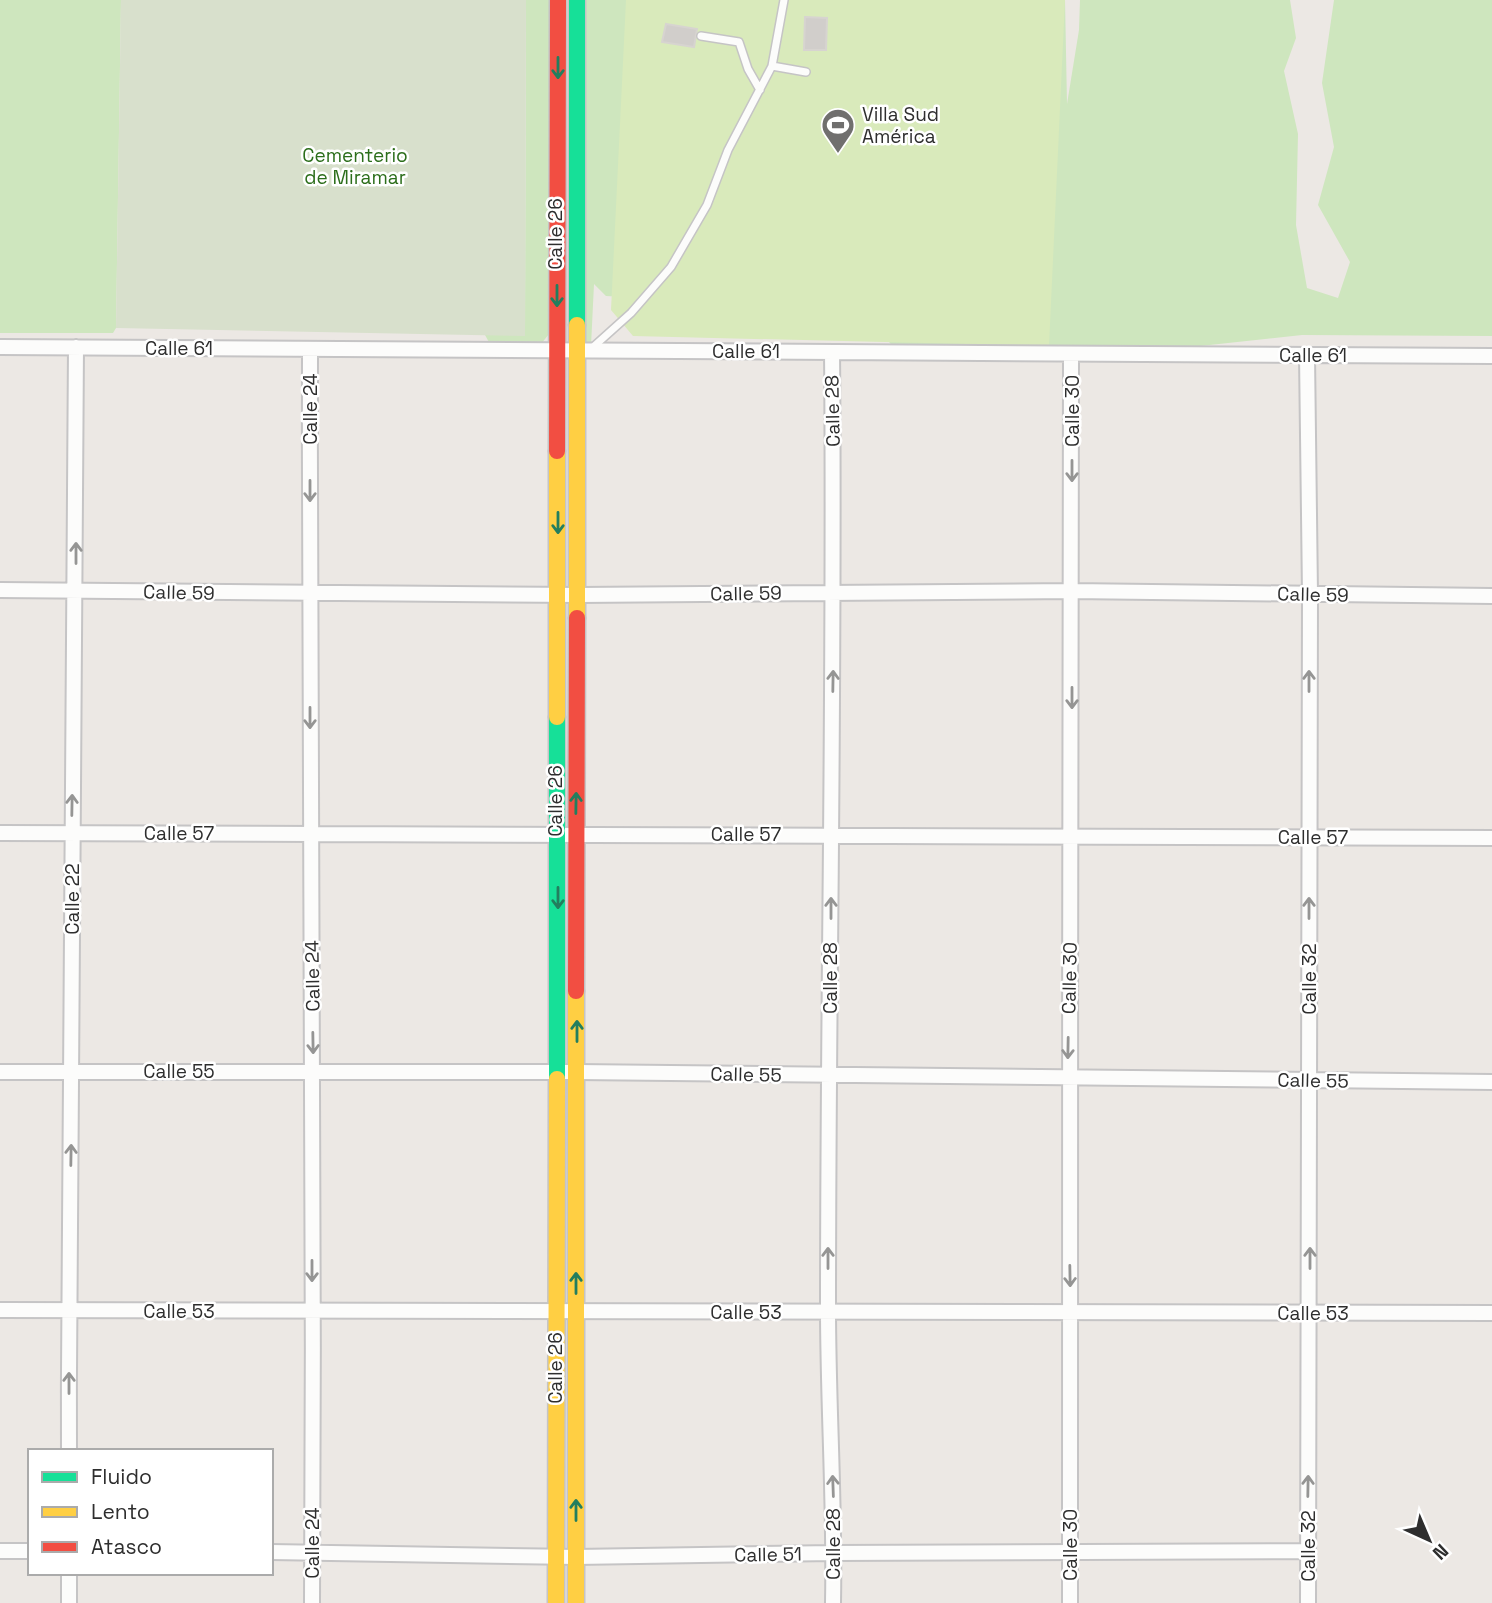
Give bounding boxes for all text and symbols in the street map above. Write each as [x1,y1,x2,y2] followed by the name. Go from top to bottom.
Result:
[551,56,565,79] one-way arrow
[862,102,939,149] place label: Villa Sud América
[819,106,857,155] sports icon: Villa Sud América
[302,143,408,190] park label: Cementerio de Miramar
[543,198,568,270] street label: Calle 26
[550,284,564,307] one-way arrow
[145,336,213,361] street label: Calle 61
[712,339,780,364] street label: Calle 61
[1279,343,1347,368] street label: Calle 61
[298,373,323,445] street label: Calle 24
[819,375,846,447] street label: Calle 28
[1060,375,1085,447] street label: Calle 30
[1065,459,1079,482] one-way arrow
[303,479,317,502] one-way arrow
[551,511,565,534] one-way arrow
[69,542,83,565] one-way arrow
[143,579,215,606] street label: Calle 59
[710,580,782,607] street label: Calle 59
[1277,581,1349,608] street label: Calle 59
[826,670,840,693] one-way arrow
[1302,670,1316,693] one-way arrow
[1065,687,1079,710] one-way arrow
[303,706,317,729] one-way arrow
[543,765,568,837] street label: Calle 26
[569,792,583,815] one-way arrow
[66,794,79,817] one-way arrow
[144,821,214,846] street label: Calle 57
[711,822,781,847] street label: Calle 57
[1278,825,1348,850] street label: Calle 57
[60,863,85,935] street label: Calle 22
[551,886,565,909] one-way arrow
[824,897,838,920] one-way arrow
[1302,897,1316,920] one-way arrow
[299,940,326,1012] street label: Calle 24
[818,942,843,1014] street label: Calle 28
[1056,942,1083,1014] street label: Calle 30
[1297,943,1322,1015] street label: Calle 32
[570,1020,584,1043] one-way arrow
[306,1032,320,1055] one-way arrow
[1062,1037,1075,1060] one-way arrow
[143,1059,215,1084] street label: Calle 55
[710,1061,782,1088] street label: Calle 55
[1277,1067,1349,1094] street label: Calle 55
[64,1144,78,1167] one-way arrow
[821,1247,835,1270] one-way arrow
[1303,1247,1317,1270] one-way arrow
[305,1259,319,1282] one-way arrow
[1064,1264,1077,1287] one-way arrow
[569,1272,583,1295] one-way arrow
[143,1299,215,1324] street label: Calle 53
[710,1300,782,1325] street label: Calle 53
[1277,1301,1349,1326] street label: Calle 53
[543,1332,568,1404] street label: Calle 26
[62,1371,76,1394] one-way arrow
[28,1449,273,1575] legend
[91,1463,152,1490] text: Fluido
[826,1475,839,1498] one-way arrow
[1301,1475,1315,1498] one-way arrow
[91,1498,150,1525] text: Lento
[569,1499,583,1522] one-way arrow
[1394,1505,1464,1575] north arrow
[300,1507,325,1579] street label: Calle 24
[821,1508,846,1580] street label: Calle 28
[1058,1509,1083,1581] street label: Calle 30
[1296,1510,1321,1582] street label: Calle 32
[91,1533,162,1560] text: Atasco
[1427,1538,1454,1565] text: N
[734,1541,802,1568] street label: Calle 51

